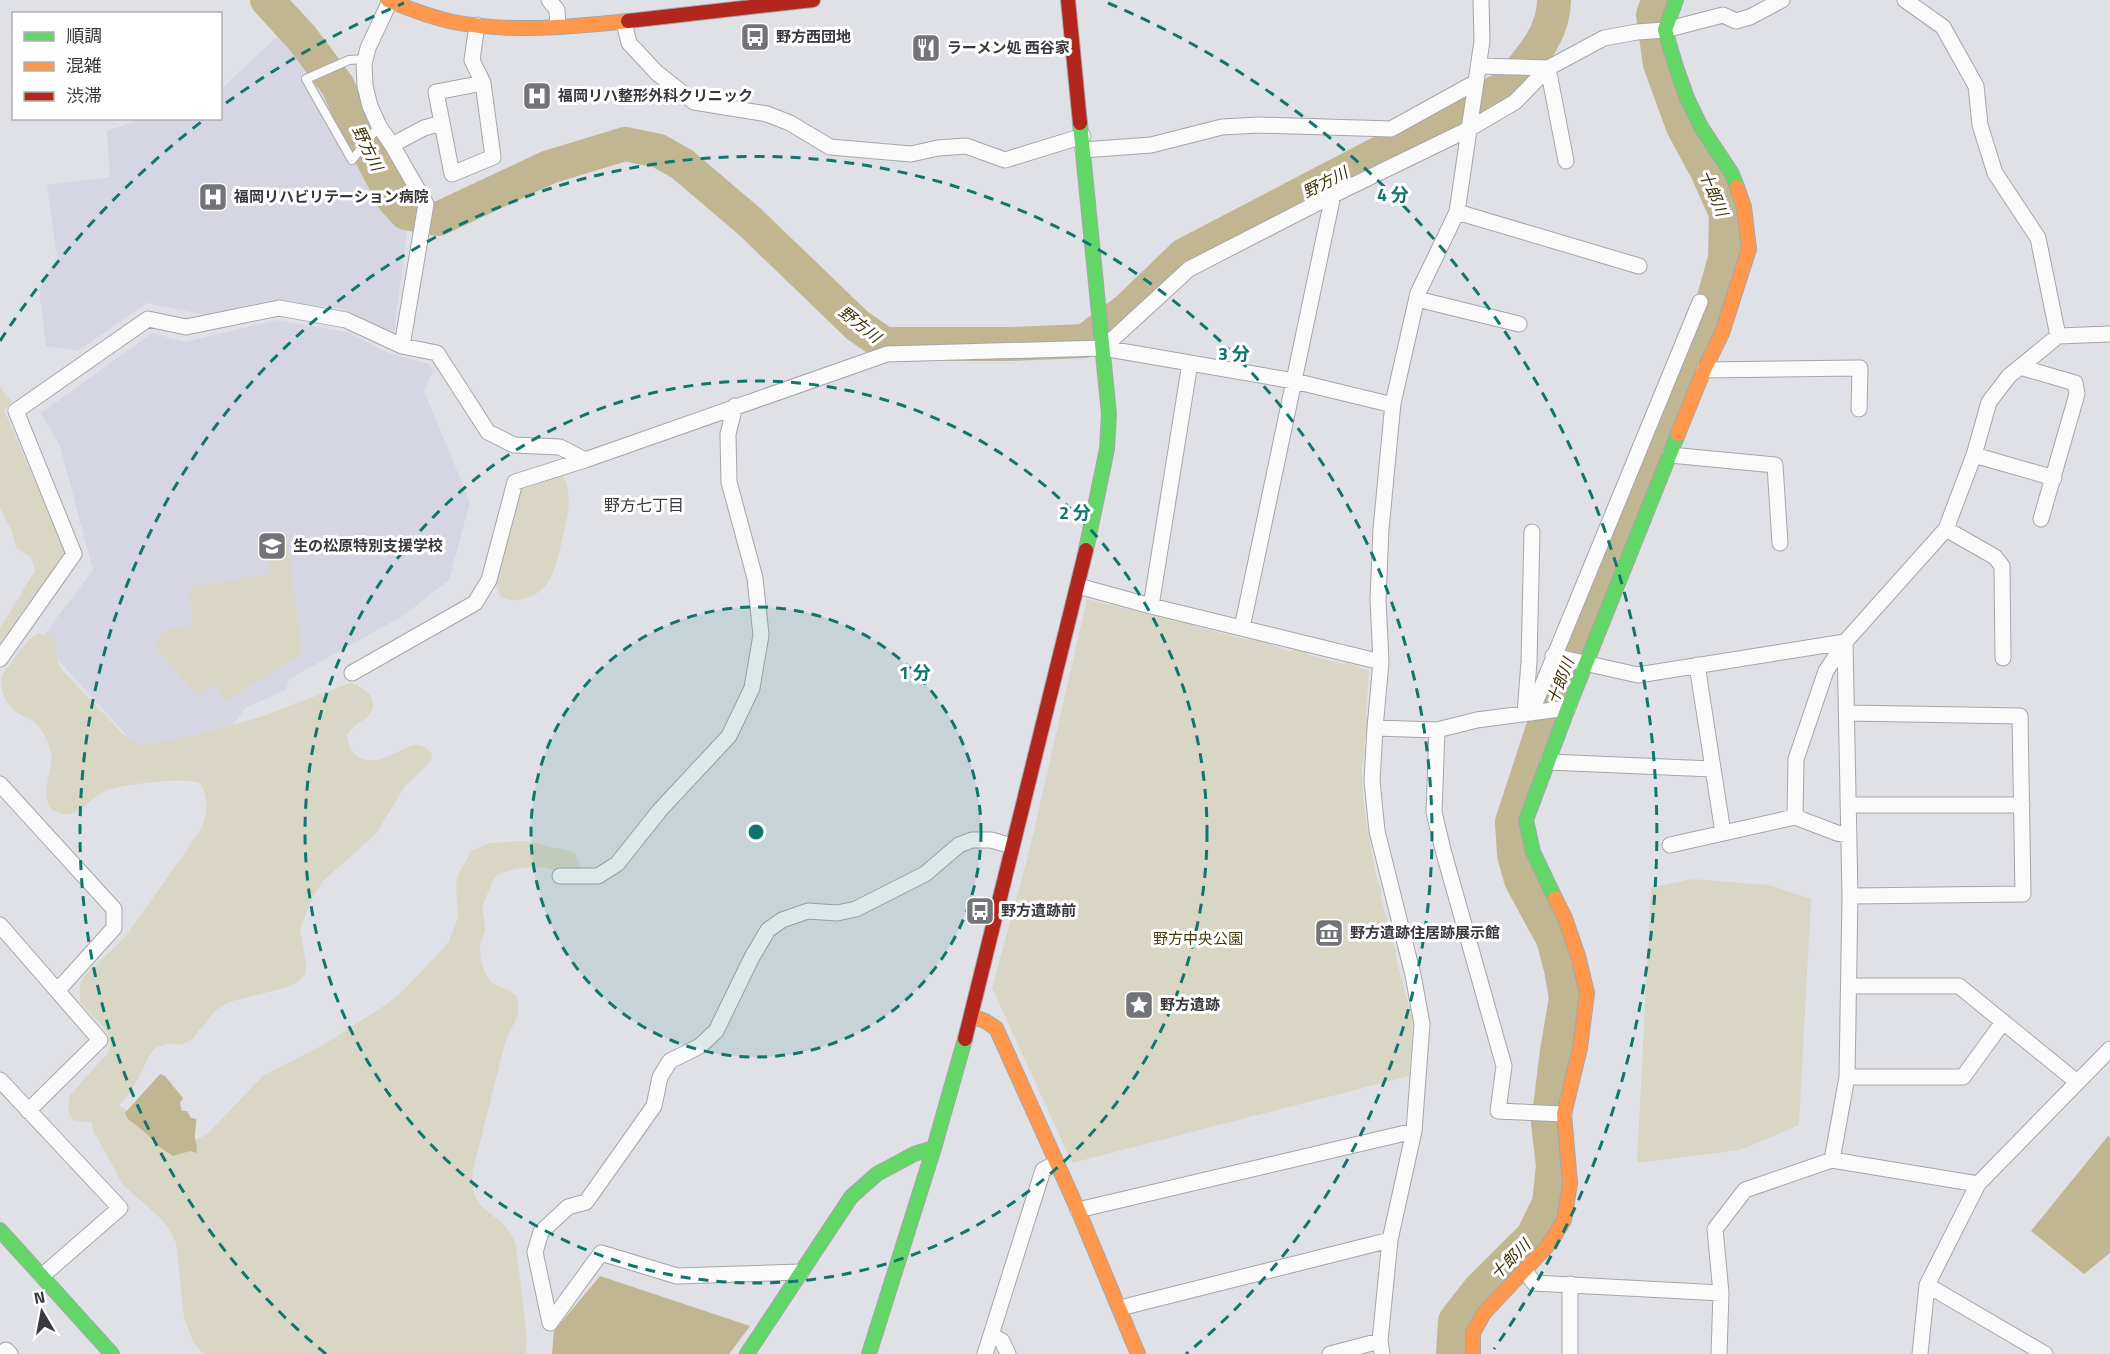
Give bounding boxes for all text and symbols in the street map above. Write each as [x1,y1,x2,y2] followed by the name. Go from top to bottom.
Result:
[12,12,222,120] legend
[739,21,771,53] bus stop icon: 野方西団地
[66,22,102,49] text: 順調
[776,25,851,48] place label: 野方西団地
[910,32,942,64] restaurant icon: ラーメン処 西谷家
[947,36,1070,59] place label: ラーメン処 西谷家
[66,52,102,79] text: 混雑
[521,80,553,112] hospital icon: 福岡リハ整形外科クリニック
[66,82,102,109] text: 渋滞
[557,84,753,107] place label: 福岡リハ整形外科クリニック
[347,121,390,177] water label: 野方川
[1298,160,1354,204] water label: 野方川
[1694,166,1735,222] water label: 十郎川
[197,181,229,213] hospital icon: 福岡リハビリテーション病院
[1377,181,1409,208] text: 4 分
[233,185,429,208] place label: 福岡リハビリテーション病院
[834,300,888,349] water label: 野方川
[1218,340,1250,367] text: 3 分
[604,493,684,517] district label: 野方七丁目
[1059,499,1091,526] text: 2 分
[256,530,288,562] school or university icon: 生の松原特別支援学校
[293,534,443,557] place label: 生の松原特別支援学校
[1540,652,1581,708] water label: 十郎川
[899,659,931,686] text: 1 分
[746,822,766,842] centre of rings
[964,895,996,927] bus stop icon: 野方遺跡前
[1001,899,1076,922] place label: 野方遺跡前
[1313,917,1345,949] museum icon: 野方遺跡住居跡展示館
[1350,921,1500,944] place label: 野方遺跡住居跡展示館
[1153,927,1243,950] park label: 野方中央公園
[1123,989,1155,1021] place icon: 野方遺跡
[1160,993,1220,1016] place label: 野方遺跡
[1485,1232,1537,1284] water label: 十郎川
[12,1282,72,1342] north arrow
[32,1284,47,1310] text: N

